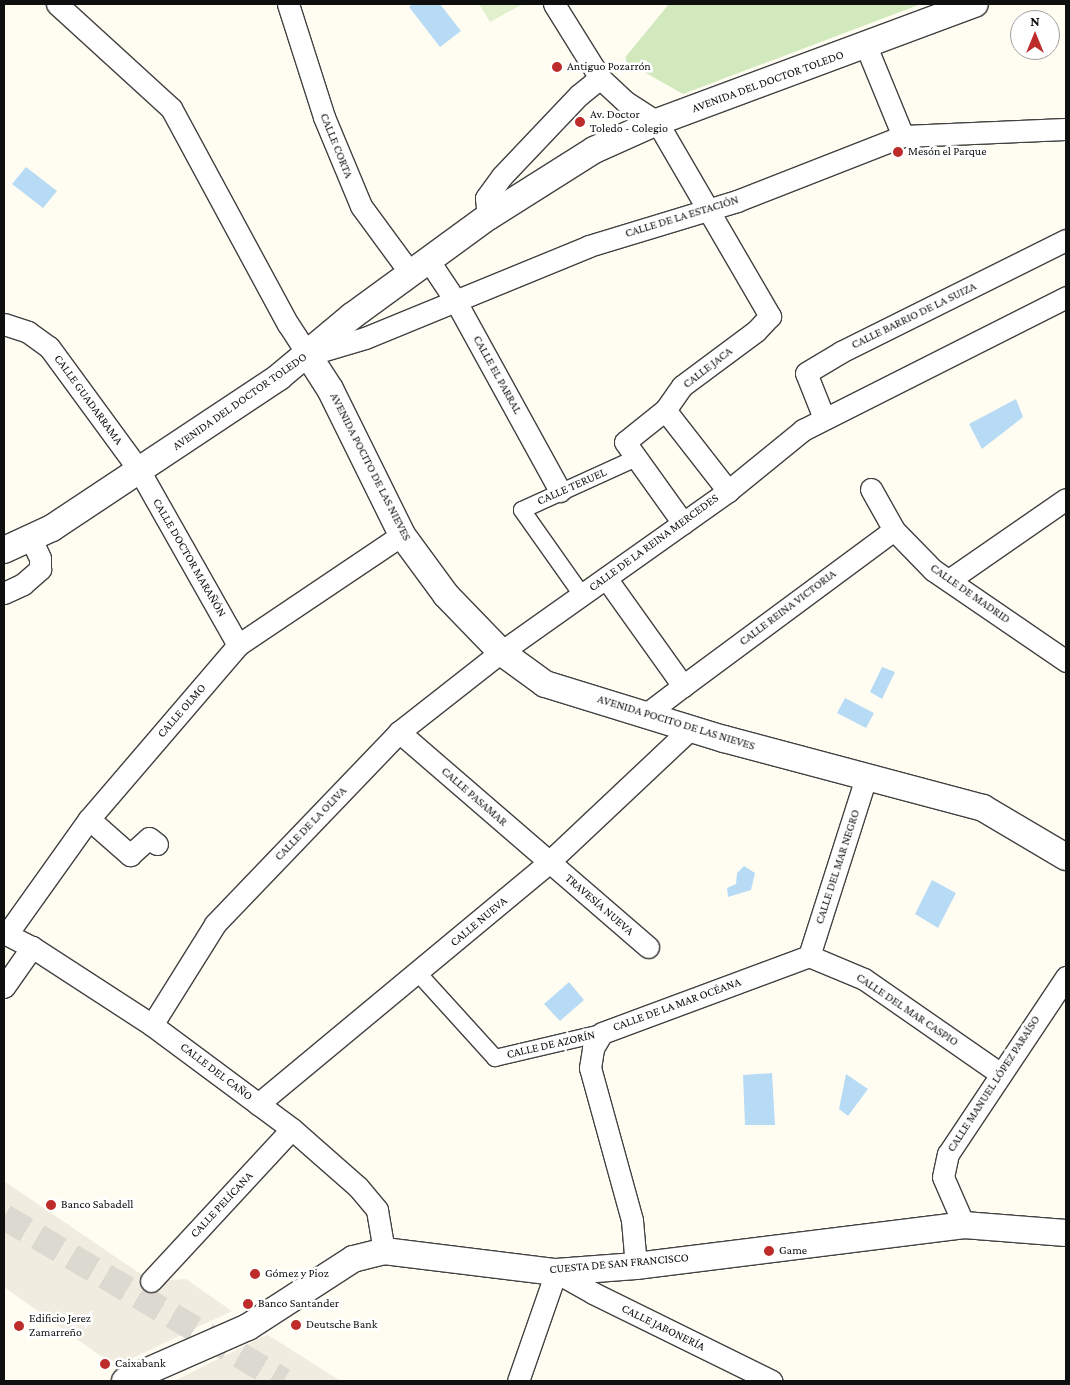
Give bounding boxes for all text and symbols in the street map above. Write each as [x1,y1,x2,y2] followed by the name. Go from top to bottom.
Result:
[1010,10,1060,60] north arrow
[1030,13,1040,29] text: N
[690,48,846,116] street label: AVENIDA DEL DOCTOR TOLEDO
[567,60,651,74] place label: Antiguo Pozarrón
[551,61,563,73] marker: Antiguo Pozarrón
[590,108,668,136] place label: Av. Doctor Toledo - Colegio
[316,111,356,181] street label: CALLE CORTA
[574,116,586,128] marker: Av. Doctor Toledo - Colegio
[908,145,986,159] place label: Mesón el Parque
[892,146,904,158] marker: Mesón el Parque
[623,193,741,241] street label: CALLE DE LA ESTACIÓN
[849,280,979,352] street label: CALLE BARRIO DE LA SUIZA
[469,333,525,417] street label: CALLE EL PARRAL
[680,344,736,392] street label: CALLE JACA
[170,350,310,454] street label: AVENIDA DEL DOCTOR TOLEDO
[50,352,126,448] street label: CALLE GUADARRAMA
[326,391,414,543] street label: AVENIDA POCITO DE LAS NIEVES
[535,465,609,509] street label: CALLE TERUEL
[586,491,722,595] street label: CALLE DE LA REINA MERCEDES
[149,496,229,620] street label: CALLE DOCTOR MARAÑÓN
[927,561,1013,627] street label: CALLE DE MADRID
[737,567,839,649] street label: CALLE REINA VICTORIA
[155,681,209,741] street label: CALLE OLMO
[595,692,757,754] street label: AVENIDA POCITO DE LAS NIEVES
[438,764,510,830] street label: CALLE PASAMAR
[272,784,350,864] street label: CALLE DE LA OLIVA
[813,808,863,926] street label: CALLE DEL MAR NEGRO
[562,871,636,939] street label: TRAVESÍA NUEVA
[448,894,510,950] street label: CALLE NUEVA
[853,970,961,1050] street label: CALLE DEL MAR CASPIO
[611,975,743,1035] street label: CALLE DE LA MAR OCÉANA
[945,1013,1043,1155] street label: CALLE MANUEL LÓPEZ PARAÍSO
[505,1028,597,1062] street label: CALLE DE AZORÍN
[177,1040,255,1104] street label: CALLE DEL CAÑO
[188,1169,256,1241] street label: CALLE PELÍCANA
[61,1198,133,1212] place label: Banco Sabadell
[45,1199,57,1211] marker: Banco Sabadell
[779,1244,807,1258] place label: Game
[763,1245,775,1257] marker: Game
[549,1251,689,1277] street label: CUESTA DE SAN FRANCISCO
[265,1267,329,1281] place label: Gómez y Pioz
[249,1268,261,1280] marker: Gómez y Pioz
[258,1297,339,1311] place label: Banco Santander
[242,1298,254,1310] marker: Banco Santander
[619,1302,707,1354] street label: CALLE JABONERÍA
[29,1312,91,1340] place label: Edificio Jerez Zamarreño
[306,1318,377,1332] place label: Deutsche Bank
[290,1319,302,1331] marker: Deutsche Bank
[13,1320,25,1332] marker: Edificio Jerez Zamarreño
[115,1357,166,1371] place label: Caixabank
[99,1358,111,1370] marker: Caixabank

